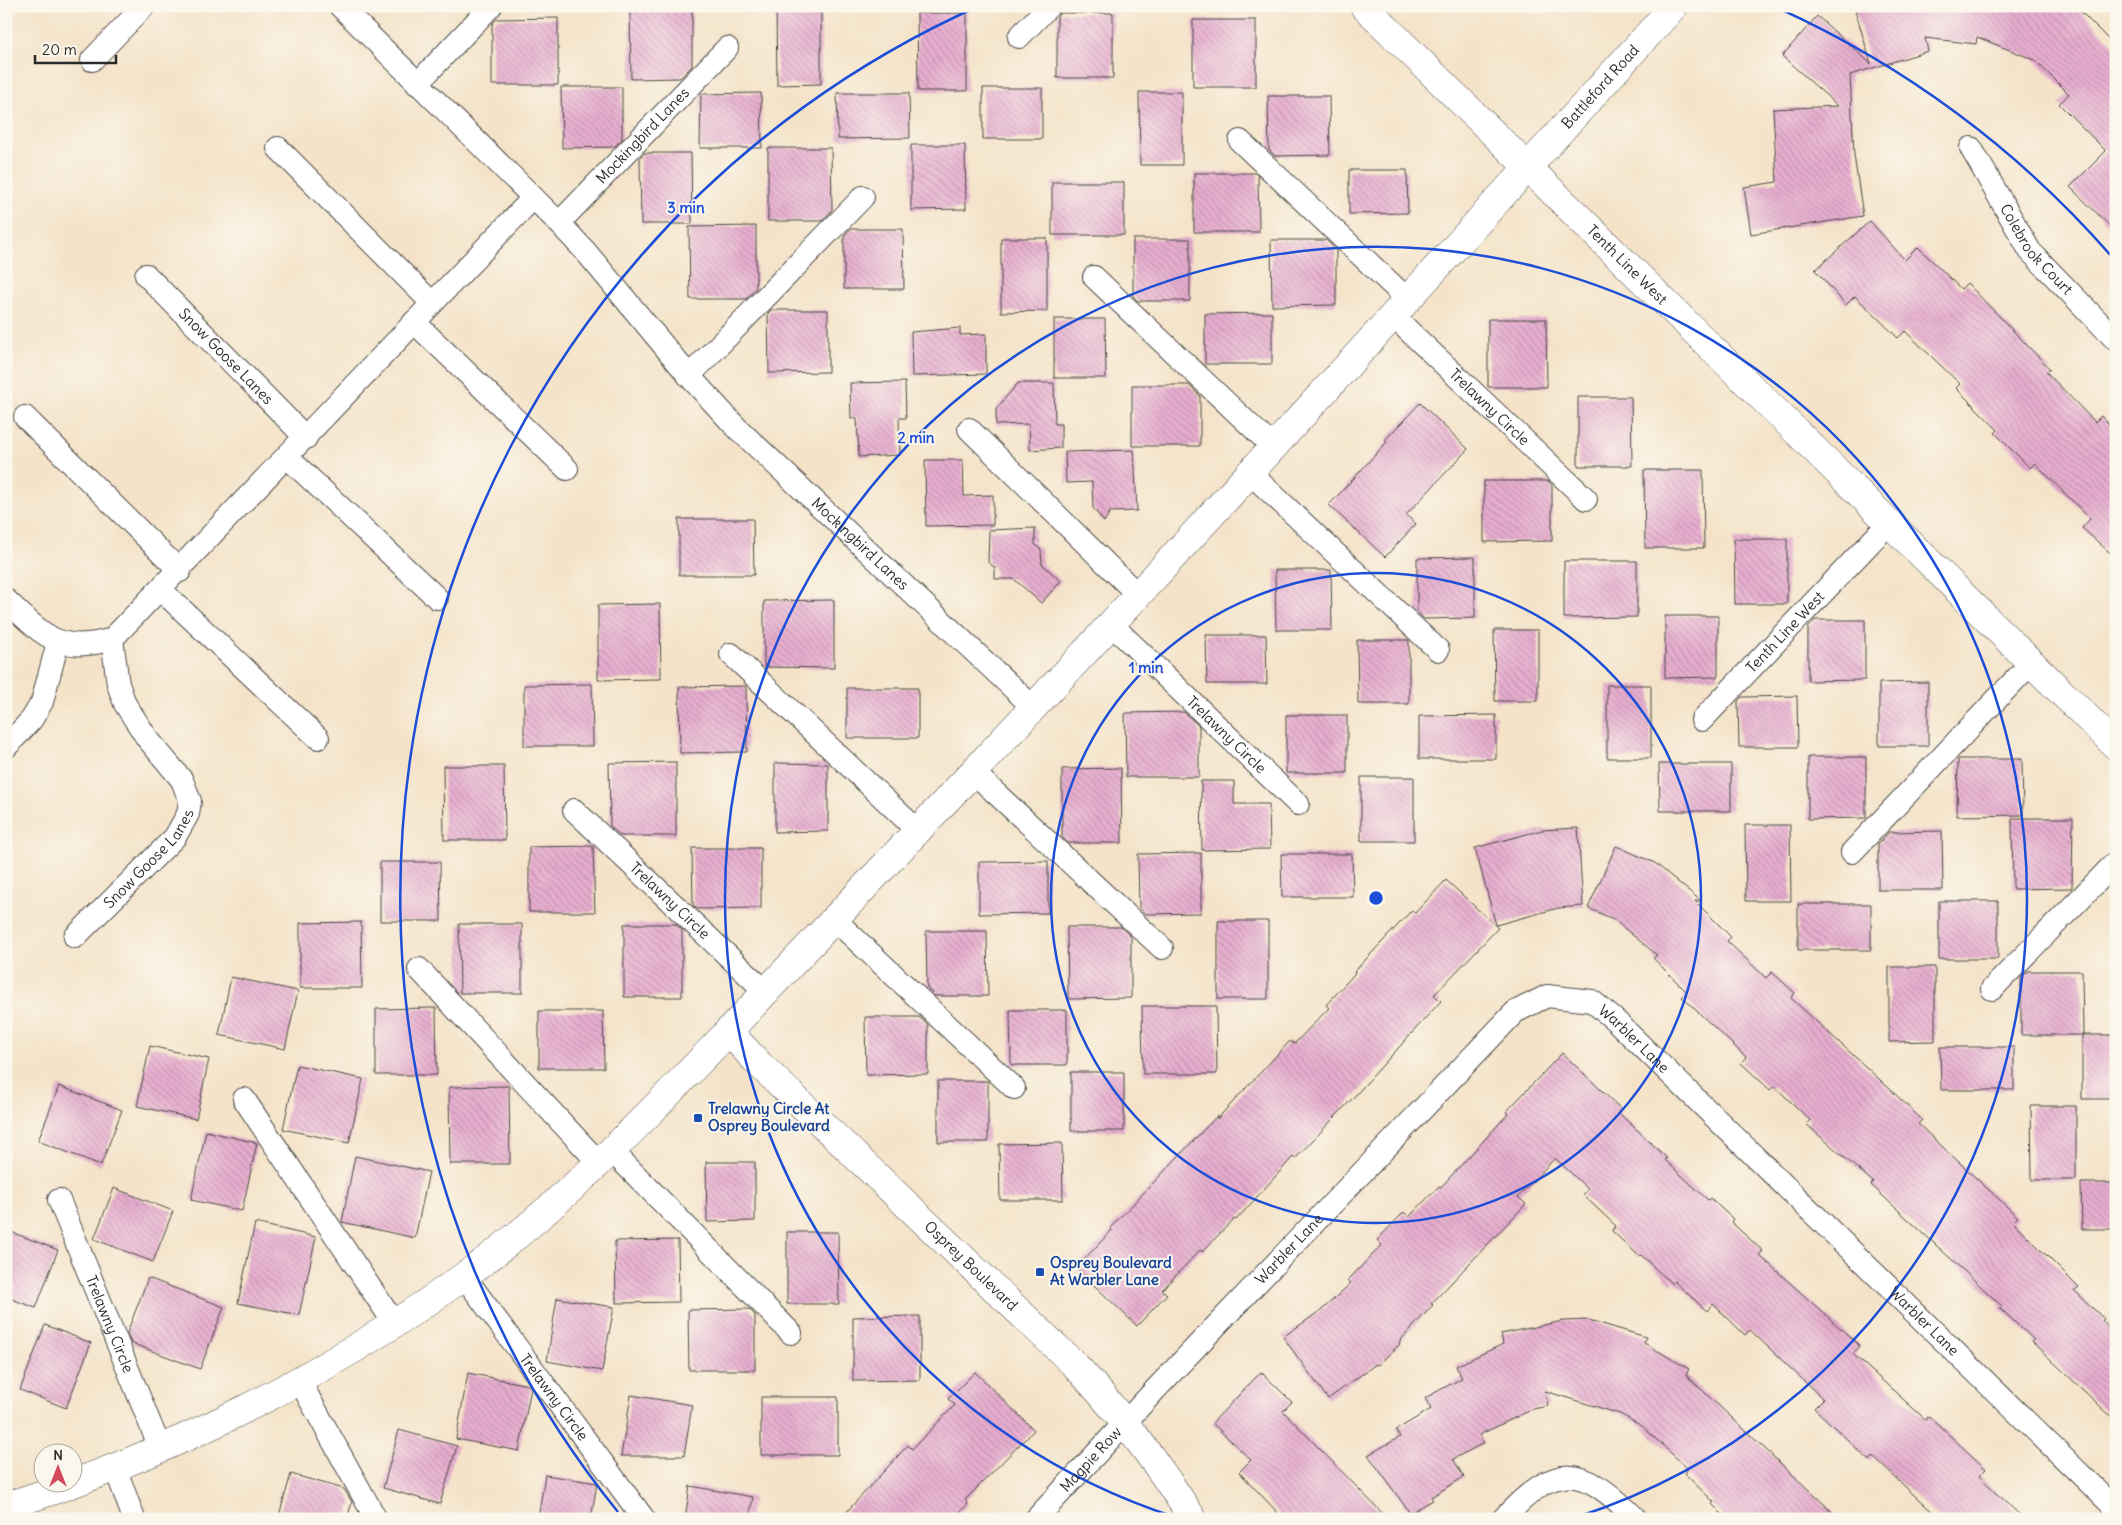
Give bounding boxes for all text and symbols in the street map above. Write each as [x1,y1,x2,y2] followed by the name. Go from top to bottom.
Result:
[35,32,116,64] scale bar
[42,40,77,59] text: 20 m
[1557,41,1643,132] street label: Battleford Road
[592,83,693,188] street label: Mockingbird Lanes
[667,198,705,217] text: 3 min
[1996,200,2077,299] street label: Colebrook Court
[1583,221,1672,308] street label: Tenth Line West
[175,304,278,408] street label: Snow Goose Lanes
[1446,364,1534,449] street label: Trelawny Circle
[898,428,935,447] text: 2 min
[808,493,913,594] street label: Mockingbird Lanes
[1742,587,1828,677] street label: Tenth Line West
[1129,658,1164,677] text: 1 min
[1183,692,1270,777] street label: Trelawny Circle
[99,809,198,912] street label: Snow Goose Lanes
[626,858,714,943] street label: Trelawny Circle
[1367,889,1385,907] centre of rings
[1595,1000,1673,1077] street label: Warbler Lane
[708,1099,830,1136] place label: Trelawny Circle At Osprey Boulevard
[692,1112,704,1124] marker: Trelawny Circle At Osprey Boulevard
[1251,1209,1327,1288] street label: Warbler Lane
[921,1217,1022,1315] street label: Osprey Boulevard
[1050,1253,1172,1289] place label: Osprey Boulevard At Warbler Lane
[1034,1266,1046,1278] marker: Osprey Boulevard At Warbler Lane
[82,1272,138,1375] street label: Trelawny Circle
[1885,1283,1963,1360] street label: Warbler Lane
[516,1350,593,1444] street label: Trelawny Circle
[1056,1422,1126,1496] street label: Magpie Row
[32,1442,82,1492] north arrow
[53,1446,63,1464] text: N

